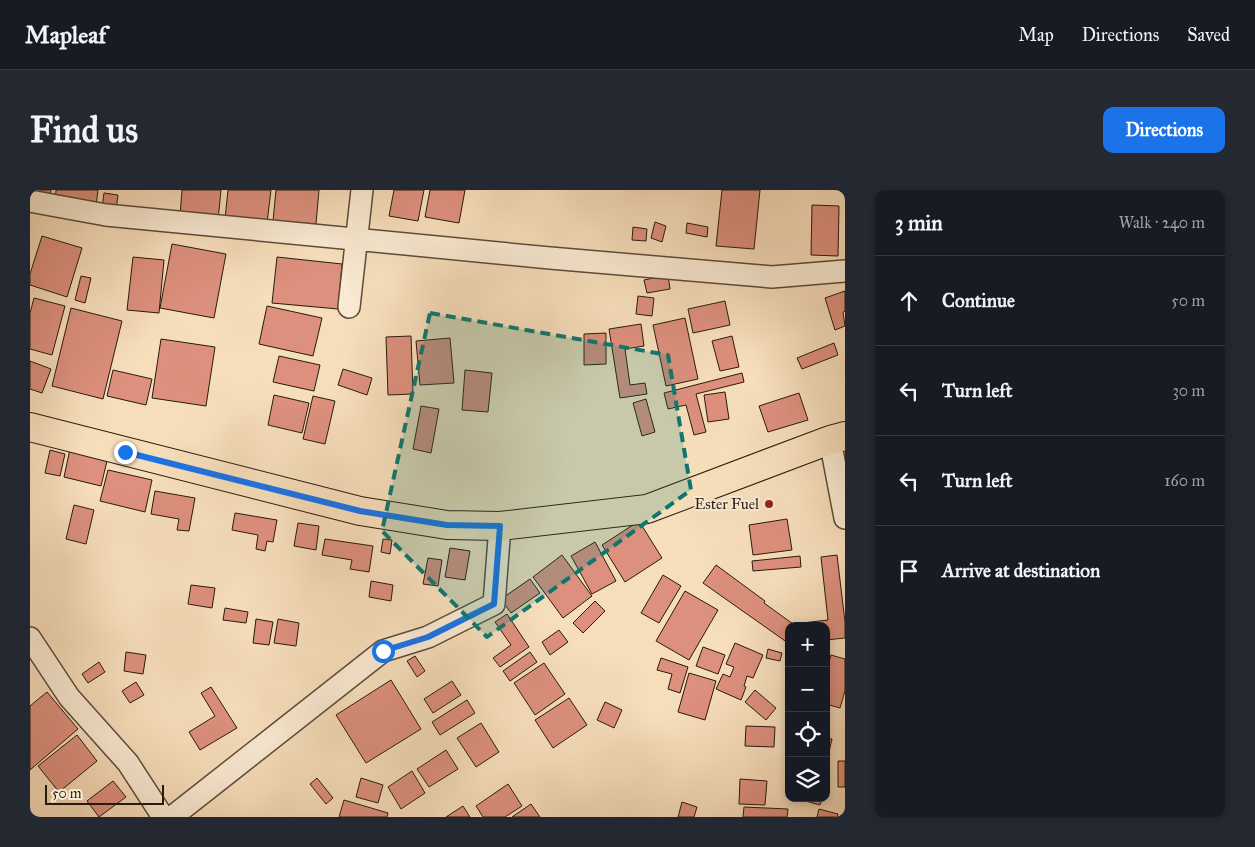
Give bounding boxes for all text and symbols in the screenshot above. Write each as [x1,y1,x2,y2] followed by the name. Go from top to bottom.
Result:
[25,20,106,50] text: Mapleaf
[1018,24,1054,46] text: Map
[1082,24,1159,46] text: Directions
[1187,24,1230,46] text: Saved
[1103,107,1225,153] button: Directions
[30,109,138,152] text: Find us
[895,210,943,236] text: 3 min
[1119,213,1205,232] text: Walk · 240 m
[895,287,923,315] icon: ahead
[942,289,1015,312] text: Continue
[1171,291,1205,310] text: 50 m
[895,377,923,405] icon: left
[942,379,1012,402] text: Turn left
[1172,381,1205,400] text: 30 m
[114,441,137,464] route end
[895,467,923,495] icon: left
[942,469,1012,492] text: Turn left
[1164,471,1205,490] text: 160 m
[694,495,760,513] place label: Ester Fuel
[763,498,775,510] marker: Ester Fuel
[895,557,923,585] icon: arrive
[942,559,1100,582] text: Arrive at destination
[785,622,830,802] map controls
[785,622,830,667] button: +
[372,640,395,663] route start
[785,667,830,712] button: −
[785,712,830,757] button: locate
[785,757,830,802] button: layers
[45,782,164,805] scale bar
[52,785,81,802] text: 50 m

